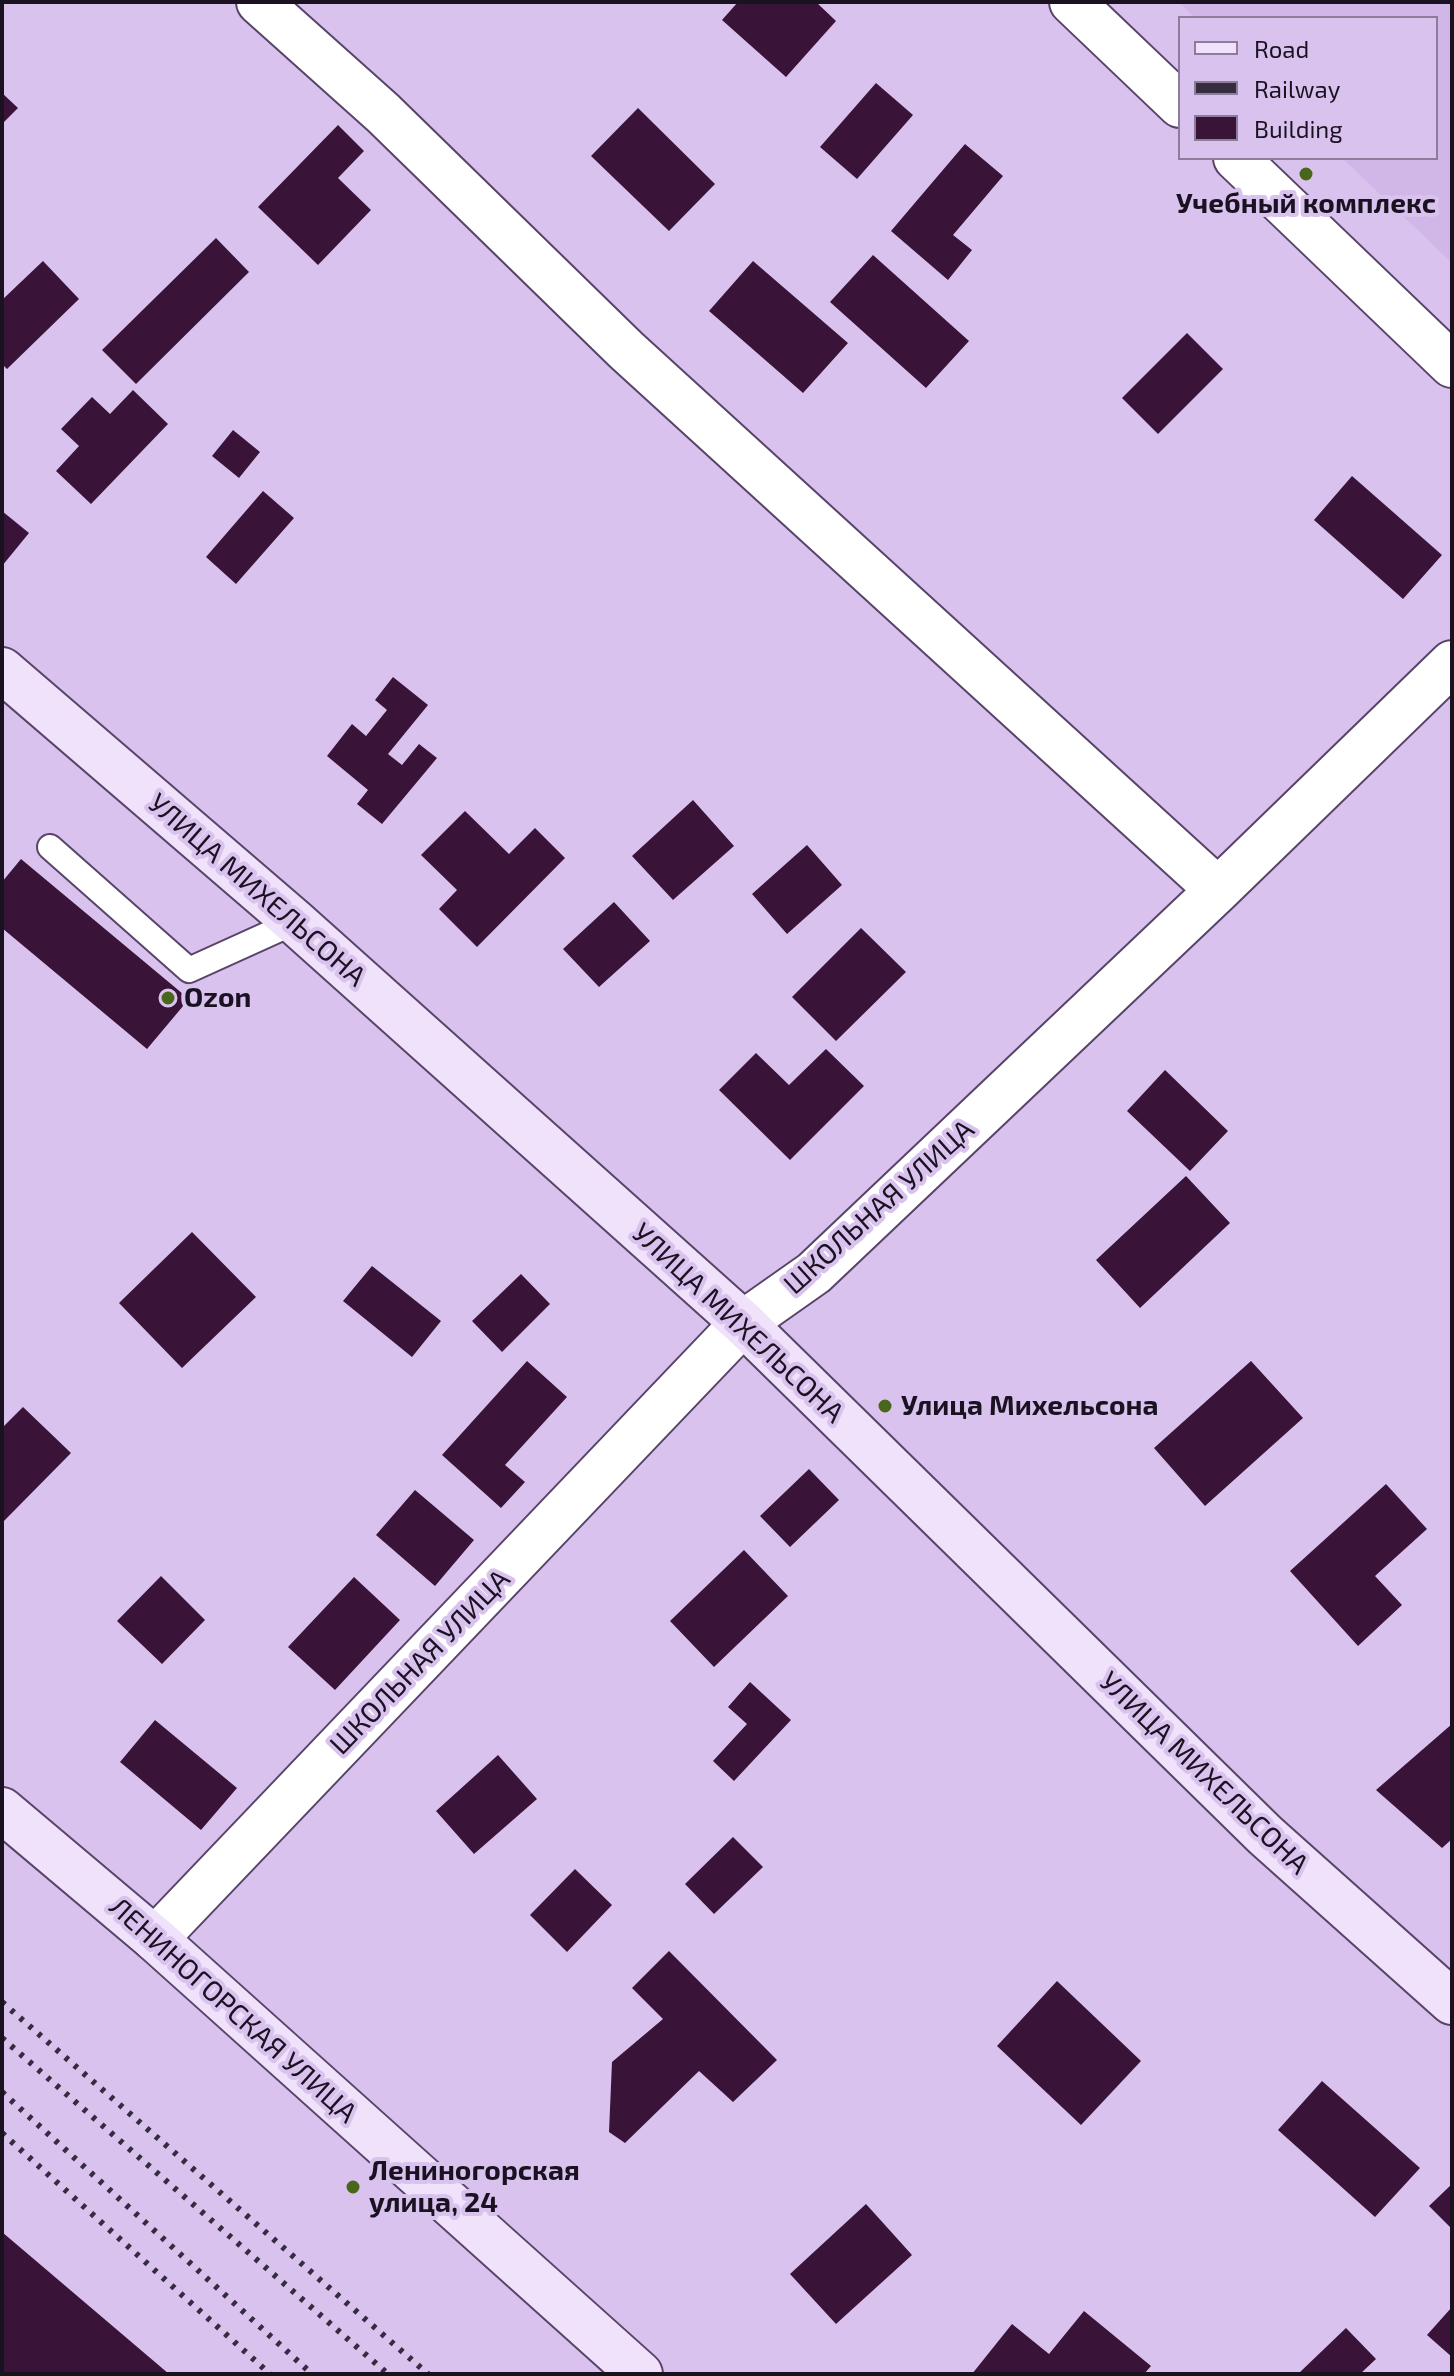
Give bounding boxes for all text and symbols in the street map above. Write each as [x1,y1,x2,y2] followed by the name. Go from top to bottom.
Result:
[1178,16,1438,160] legend
[1254,34,1309,63] text: Road
[1254,74,1340,103] text: Railway
[1254,114,1343,143] text: Building
[1297,165,1315,183] marker: Учебный комплекс
[1176,187,1436,221] place label: Учебный комплекс
[141,786,373,994] street label: УЛИЦА МИХЕЛЬСОНА
[184,981,251,1015] place label: Ozon
[159,989,177,1007] marker: Ozon
[777,1113,981,1301] street label: ШКОЛЬНАЯ УЛИЦА
[625,1216,851,1430] street label: УЛИЦА МИХЕЛЬСОНА
[901,1389,1158,1423] place label: Улица Михельсона
[876,1397,894,1415] marker: Улица Михельсона
[323,1562,517,1762] street label: ШКОЛЬНАЯ УЛИЦА
[1093,1665,1315,1881] street label: УЛИЦА МИХЕЛЬСОНА
[102,1890,364,2130] street label: ЛЕНИНОГОРСКАЯ УЛИЦА
[369,2154,580,2220] place label: Лениногорская улица, 24
[344,2178,362,2196] marker: Лениногорская улица, 24

